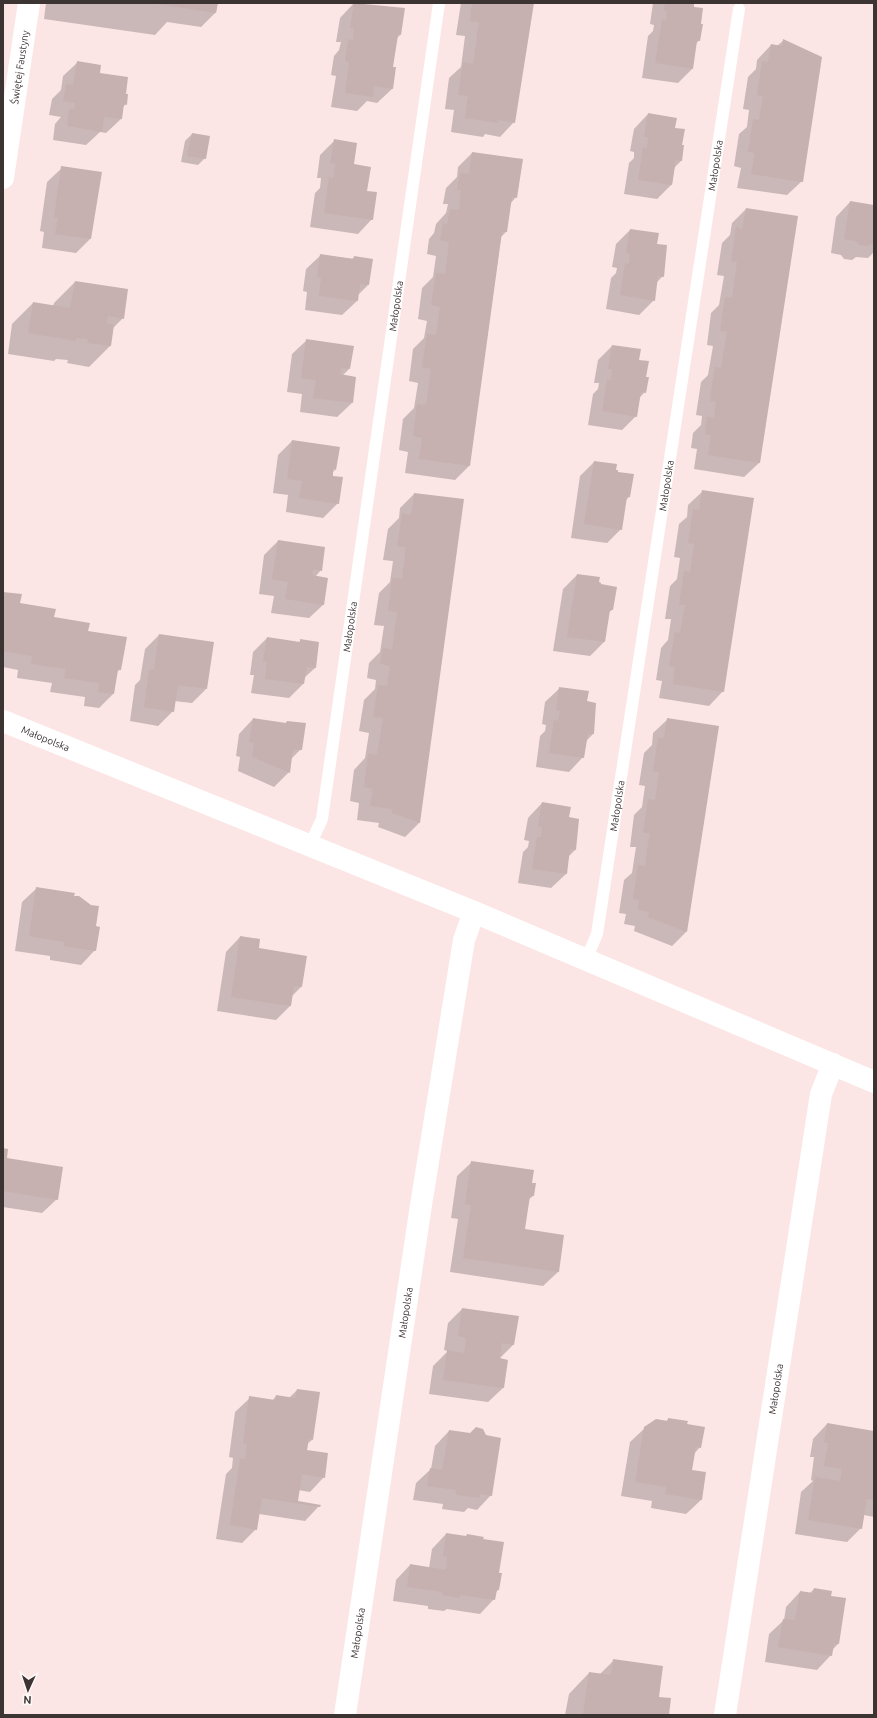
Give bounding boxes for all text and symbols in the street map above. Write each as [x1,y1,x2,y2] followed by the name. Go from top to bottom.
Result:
[8,29,30,105] street label: Świętej Faustyny
[706,139,724,191] street label: Małopolska
[386,280,405,332] street label: Małopolska
[657,459,675,512] street label: Małopolska
[341,600,359,653] street label: Małopolska
[20,724,71,753] street label: Małopolska
[607,780,626,832] street label: Małopolska
[396,1286,414,1339] street label: Małopolska
[766,1363,785,1415] street label: Małopolska
[348,1607,366,1659] street label: Małopolska
[8,1670,48,1710] north arrow
[23,1694,32,1706] text: N

